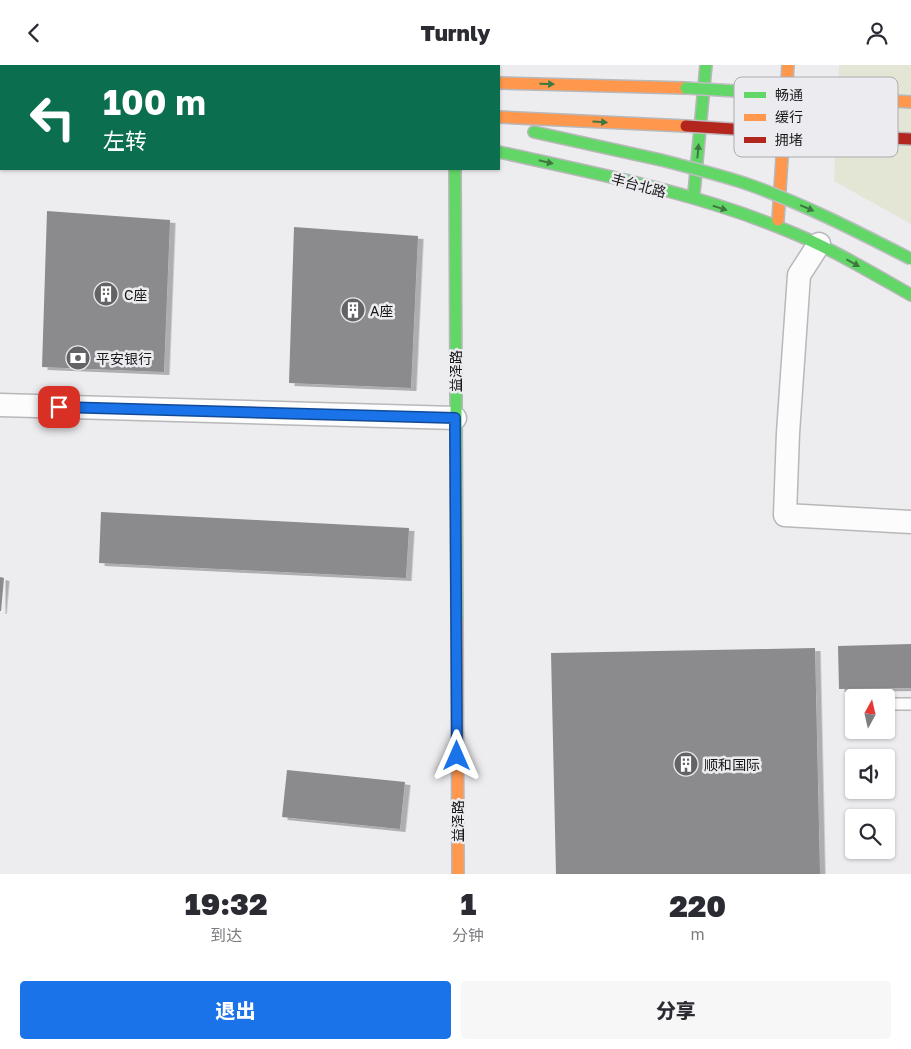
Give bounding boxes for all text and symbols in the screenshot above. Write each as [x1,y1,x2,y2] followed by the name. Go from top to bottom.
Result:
[20,19,48,47] icon: back
[421,19,490,46] text: Turnly
[863,19,891,47] icon: person
[734,77,898,157] legend
[540,80,556,88] one-way arrow
[103,81,206,123] text: 100 m
[20,85,85,150] icon: left
[775,86,803,103] text: 畅通
[775,108,803,125] text: 缓行
[592,119,608,127] one-way arrow
[103,127,147,154] text: 左转
[775,131,803,148] text: 拥堵
[694,142,702,158] one-way arrow
[539,158,554,166] one-way arrow
[610,170,668,200] street label: 丰台北路
[713,204,728,212] one-way arrow
[800,204,814,212] one-way arrow
[846,258,859,267] one-way arrow
[93,281,119,307] building icon: C座
[124,286,148,303] place label: C座
[340,297,366,323] building icon: A座
[370,302,393,319] place label: A座
[65,345,91,371] bank icon: 平安银行
[96,350,152,367] place label: 平安银行
[447,350,464,392] street label: 益泽路
[38,386,80,428] pin
[45,393,73,421] icon: arrive
[845,689,895,739] north arrow
[845,689,895,859] map controls
[430,729,482,781] position arrow
[845,749,895,799] button: sound
[673,751,699,777] building icon: 顺和国际
[704,756,760,773] place label: 顺和国际
[449,800,466,842] street label: 益泽路
[845,809,895,859] button: search
[185,886,268,922] text: 19:32
[460,886,476,922] text: 1
[669,888,726,924] text: 220
[691,924,705,944] text: m
[210,925,242,945] text: 到达
[452,925,484,945] text: 分钟
[20,981,451,1039] button: 退出
[461,981,891,1039] button: 分享

